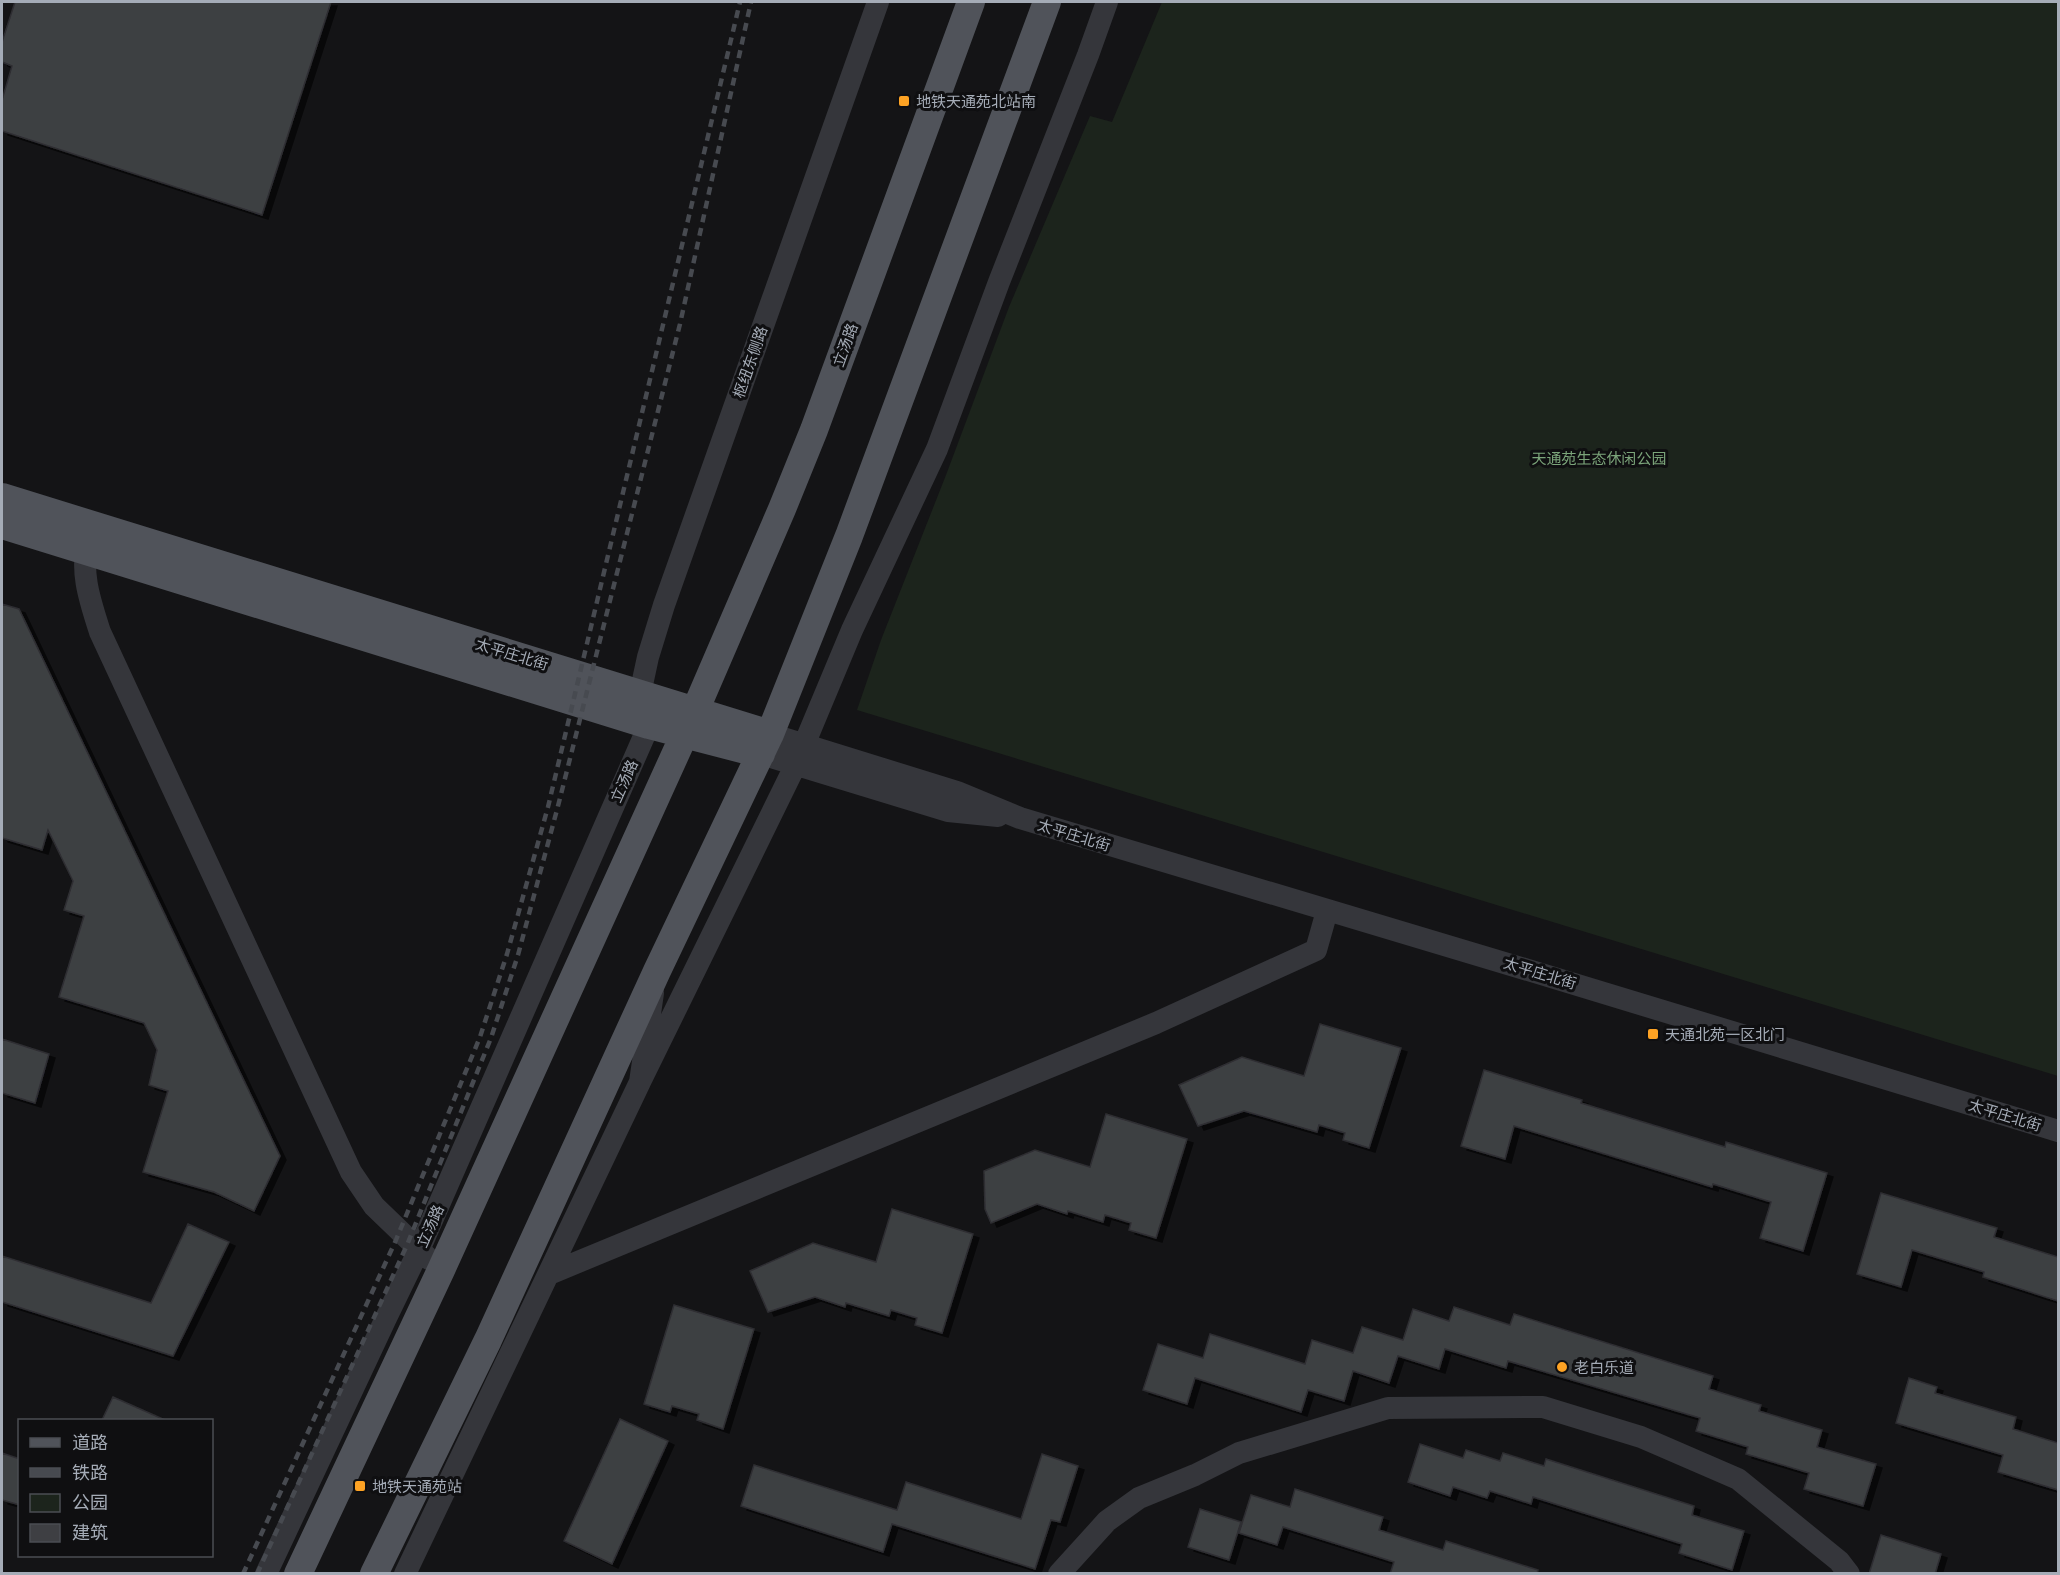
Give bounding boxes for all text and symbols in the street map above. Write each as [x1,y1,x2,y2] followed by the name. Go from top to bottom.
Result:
[916,93,1036,110] place label: 地铁天通苑北站南
[897,94,911,108] marker: 地铁天通苑北站南
[829,321,861,369] street label: 立汤路
[730,324,770,400] street label: 枢纽东侧路
[1531,450,1667,467] park label: 天通苑生态休闲公园
[474,635,550,673] street label: 太平庄北街
[607,757,641,805] street label: 立汤路
[1036,816,1112,854] street label: 太平庄北街
[1502,954,1578,992] street label: 太平庄北街
[1665,1026,1785,1043] place label: 天通北苑一区北门
[1646,1027,1660,1041] marker: 天通北苑一区北门
[1967,1096,2043,1134] street label: 太平庄北街
[413,1202,447,1250] street label: 立汤路
[1574,1359,1634,1376] place label: 老白乐道
[1555,1360,1569,1374] marker: 老白乐道
[18,1419,213,1557] legend
[72,1432,108,1452] text: 道路
[72,1462,108,1482] text: 铁路
[372,1478,462,1495] place label: 地铁天通苑站
[353,1479,367,1493] marker: 地铁天通苑站
[72,1492,108,1512] text: 公园
[72,1522,108,1542] text: 建筑

